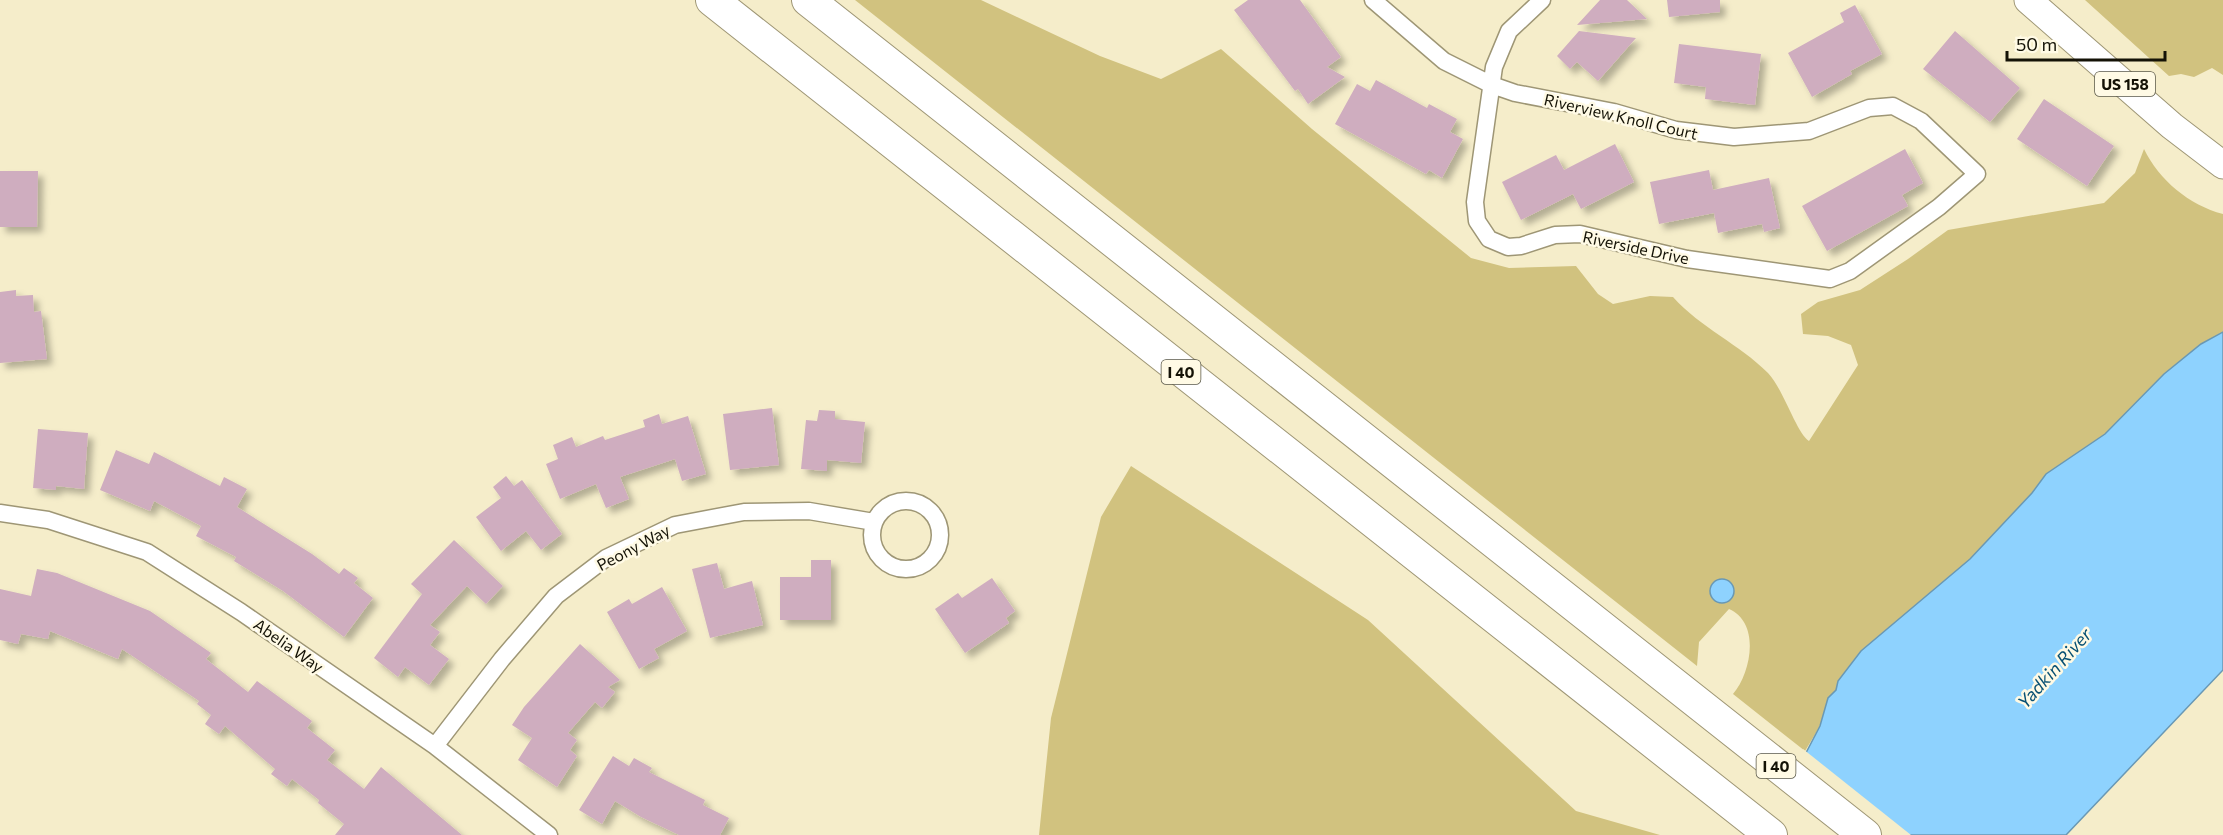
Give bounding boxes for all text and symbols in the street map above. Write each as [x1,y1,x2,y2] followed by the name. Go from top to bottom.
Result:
[2007,24,2164,62] scale bar
[2016,33,2057,55] text: 50 m
[2095,72,2155,96] road number: US 158
[1542,89,1700,143] street label: Riverview Knoll Court
[1581,226,1691,268] street label: Riverside Drive
[1162,360,1200,384] road number: I 40
[593,520,673,574] street label: Peony Way
[251,614,327,676] street label: Abelia Way
[2012,623,2096,713] water label: Yadkin River
[1756,754,1796,778] road number: I 40

